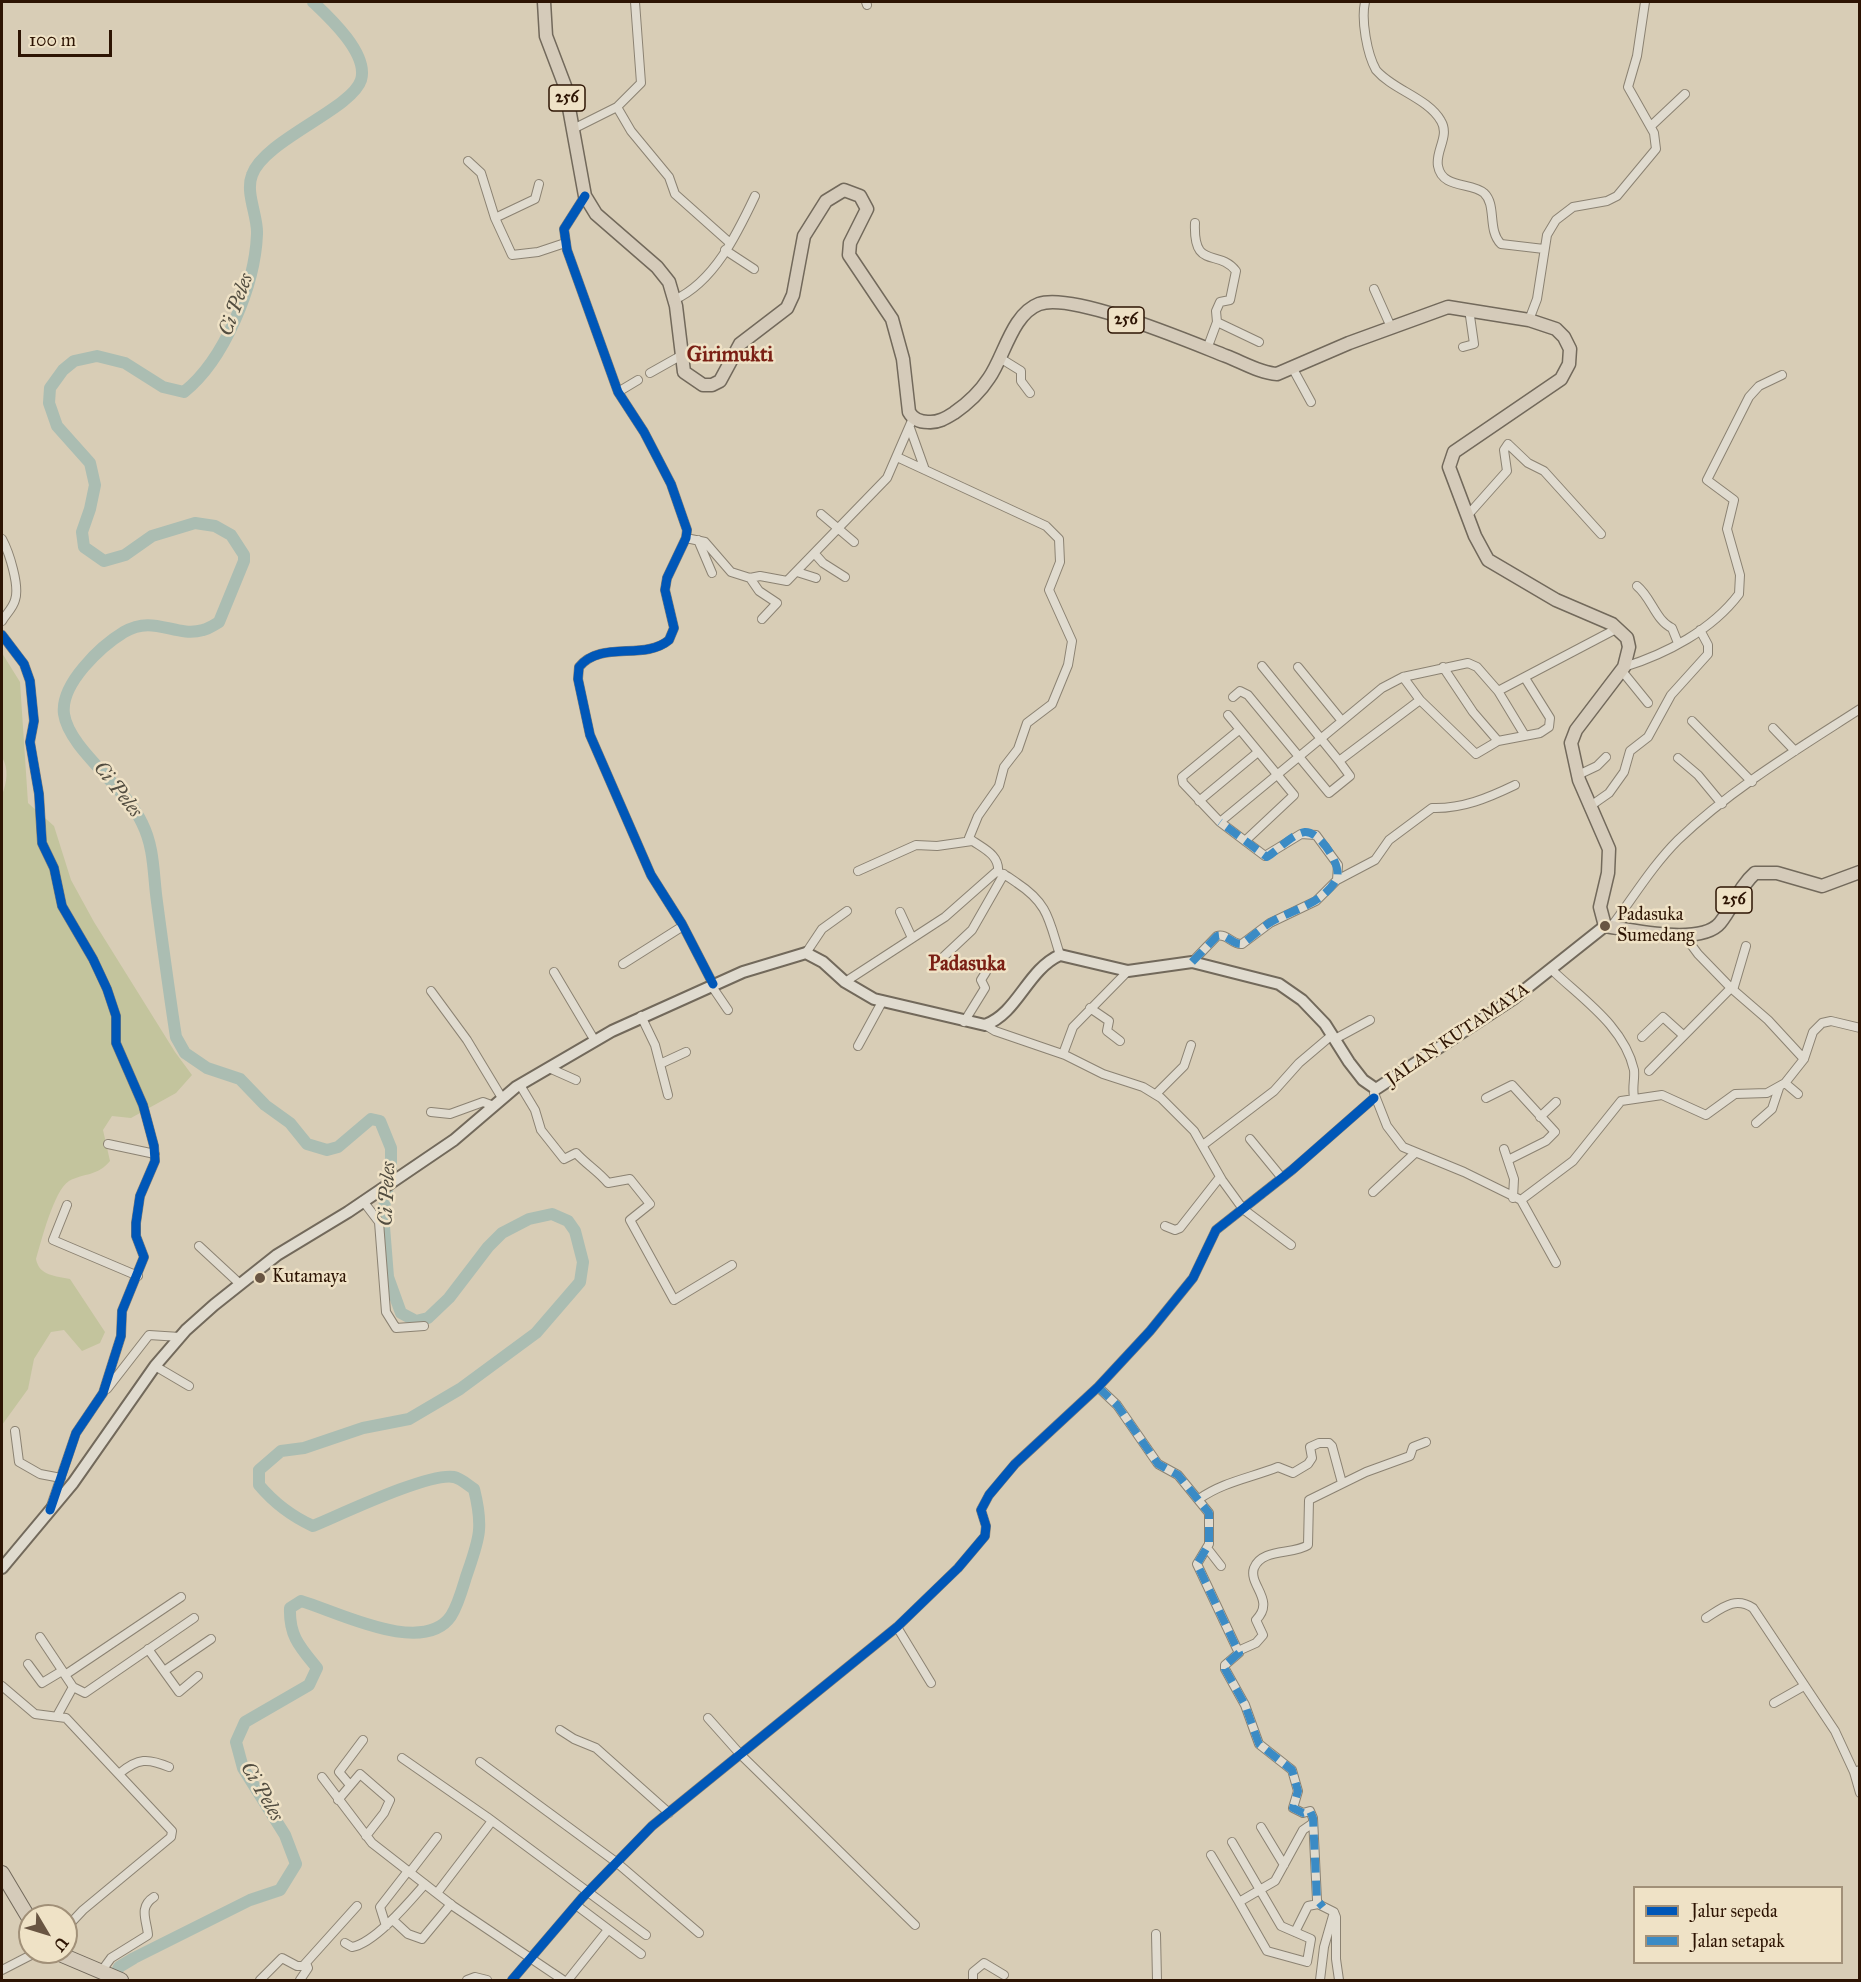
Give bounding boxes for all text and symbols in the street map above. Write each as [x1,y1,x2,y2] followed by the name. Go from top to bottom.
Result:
[21,18,116,56] scale bar
[29,29,76,51] text: 100 m
[549,85,585,111] road number: 256
[215,270,259,340] water label: Ci Peles
[1108,307,1144,333] road number: 256
[687,343,773,369] district label: Girimukti
[88,757,146,823] water label: Ci Peles
[1716,887,1752,913] road number: 256
[1617,905,1694,948] place label: Padasuka Sumedang
[1598,919,1612,933] marker: Padasuka Sumedang
[928,952,1006,978] district label: Padasuka
[1382,979,1534,1091] street label: JALAN KUTAMAYA
[374,1161,402,1227] water label: Ci Peles
[272,1267,347,1289] place label: Kutamaya
[253,1271,267,1285] marker: Kutamaya
[234,1758,288,1826] water label: Ci Peles
[1633,1886,1843,1964] legend
[1691,1900,1778,1922] text: Jalur sepeda
[18,1904,78,1964] north arrow
[1691,1930,1785,1952] text: Jalan setapak
[50,1933,72,1955] text: U

